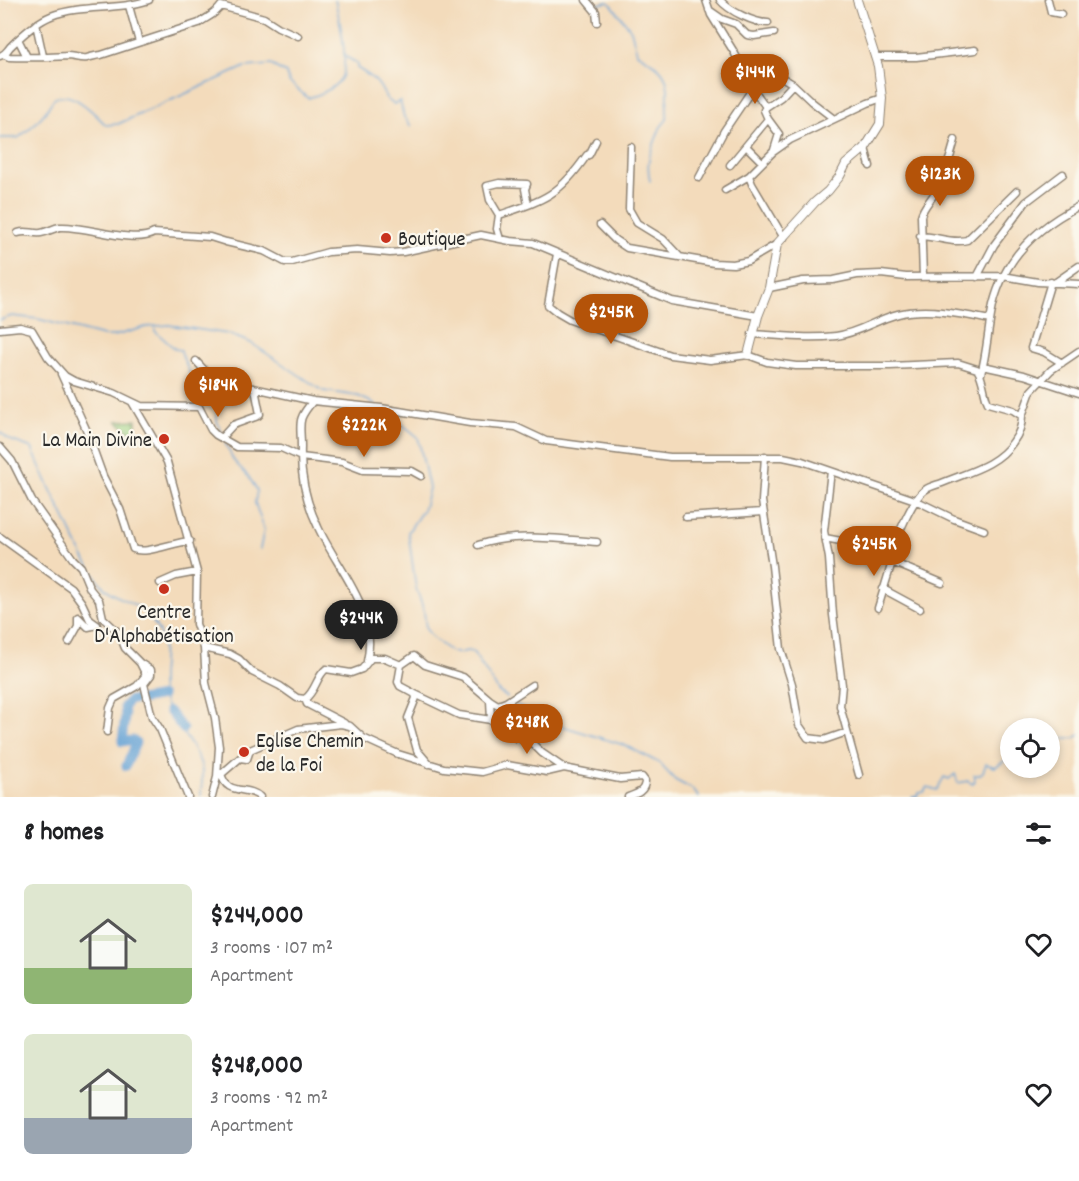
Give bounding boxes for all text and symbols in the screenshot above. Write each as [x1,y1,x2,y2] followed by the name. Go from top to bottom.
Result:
[713,54,797,105] pin: $144K
[735,59,775,87] text: $144K
[898,156,982,207] pin: $123K
[919,161,961,189] text: $123K
[398,226,466,256] place label: Boutique
[379,231,393,245] marker: Boutique
[569,294,653,345] pin: $245K
[588,299,634,327] text: $245K
[176,367,260,418] pin: $184K
[198,372,238,400] text: $184K
[322,407,406,458] pin: $222K
[341,412,387,440] text: $222K
[42,427,152,457] place label: La Main Divine
[157,432,171,446] marker: La Main Divine
[832,526,916,577] pin: $245K
[851,531,897,559] text: $245K
[157,582,171,596] marker: Centre D'Alphabétisation
[94,599,234,653] place label: Centre D'Alphabétisation
[319,600,403,651] pin: $244K
[339,605,383,633] text: $244K
[485,704,569,755] pin: $248K
[505,709,549,737] text: $248K
[1000,718,1060,778] map controls
[1000,718,1060,778] button: locate
[256,728,364,782] place label: Eglise Chemin de la Foi
[237,745,251,759] marker: Eglise Chemin de la Foi
[24,815,104,852] text: 8 homes
[1022,817,1055,850] icon: filters
[210,898,304,935] text: $244,000
[72,908,144,980] icon: home
[1022,928,1055,961] icon: heart
[210,935,333,963] text: 3 rooms · 107 m²
[210,963,293,991] text: Apartment
[210,1048,303,1085] text: $248,000
[72,1058,144,1130] icon: home
[1022,1078,1055,1111] icon: heart
[210,1085,328,1113] text: 3 rooms · 92 m²
[210,1113,293,1141] text: Apartment

